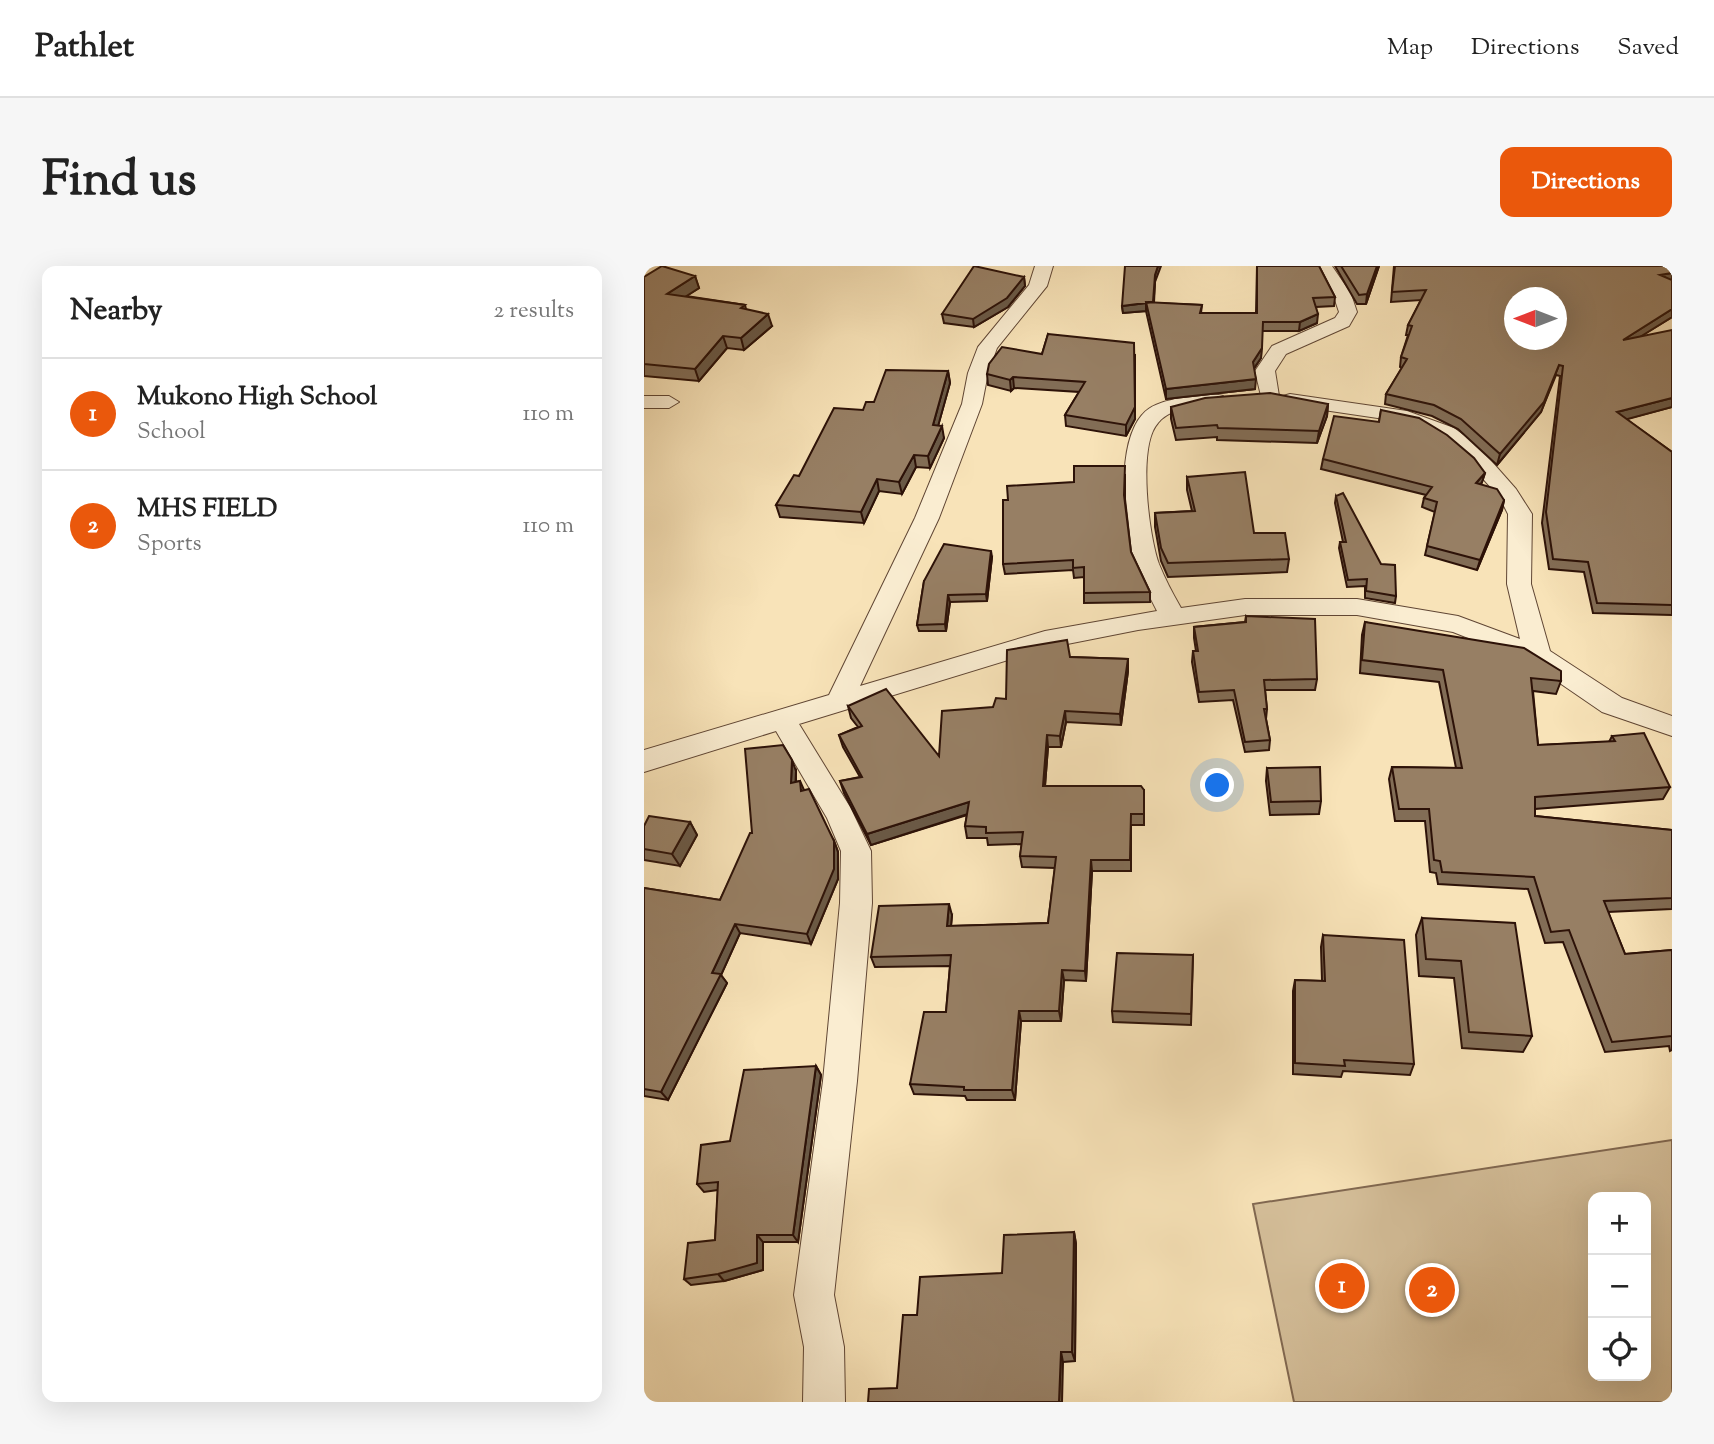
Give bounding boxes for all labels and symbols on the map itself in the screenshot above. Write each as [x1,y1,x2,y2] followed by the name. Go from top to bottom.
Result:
[1504,287,1567,350] north arrow
[1200,768,1234,802] your location
[1319,1260,1365,1312] pin: 1
[1409,1264,1455,1316] pin: 2

